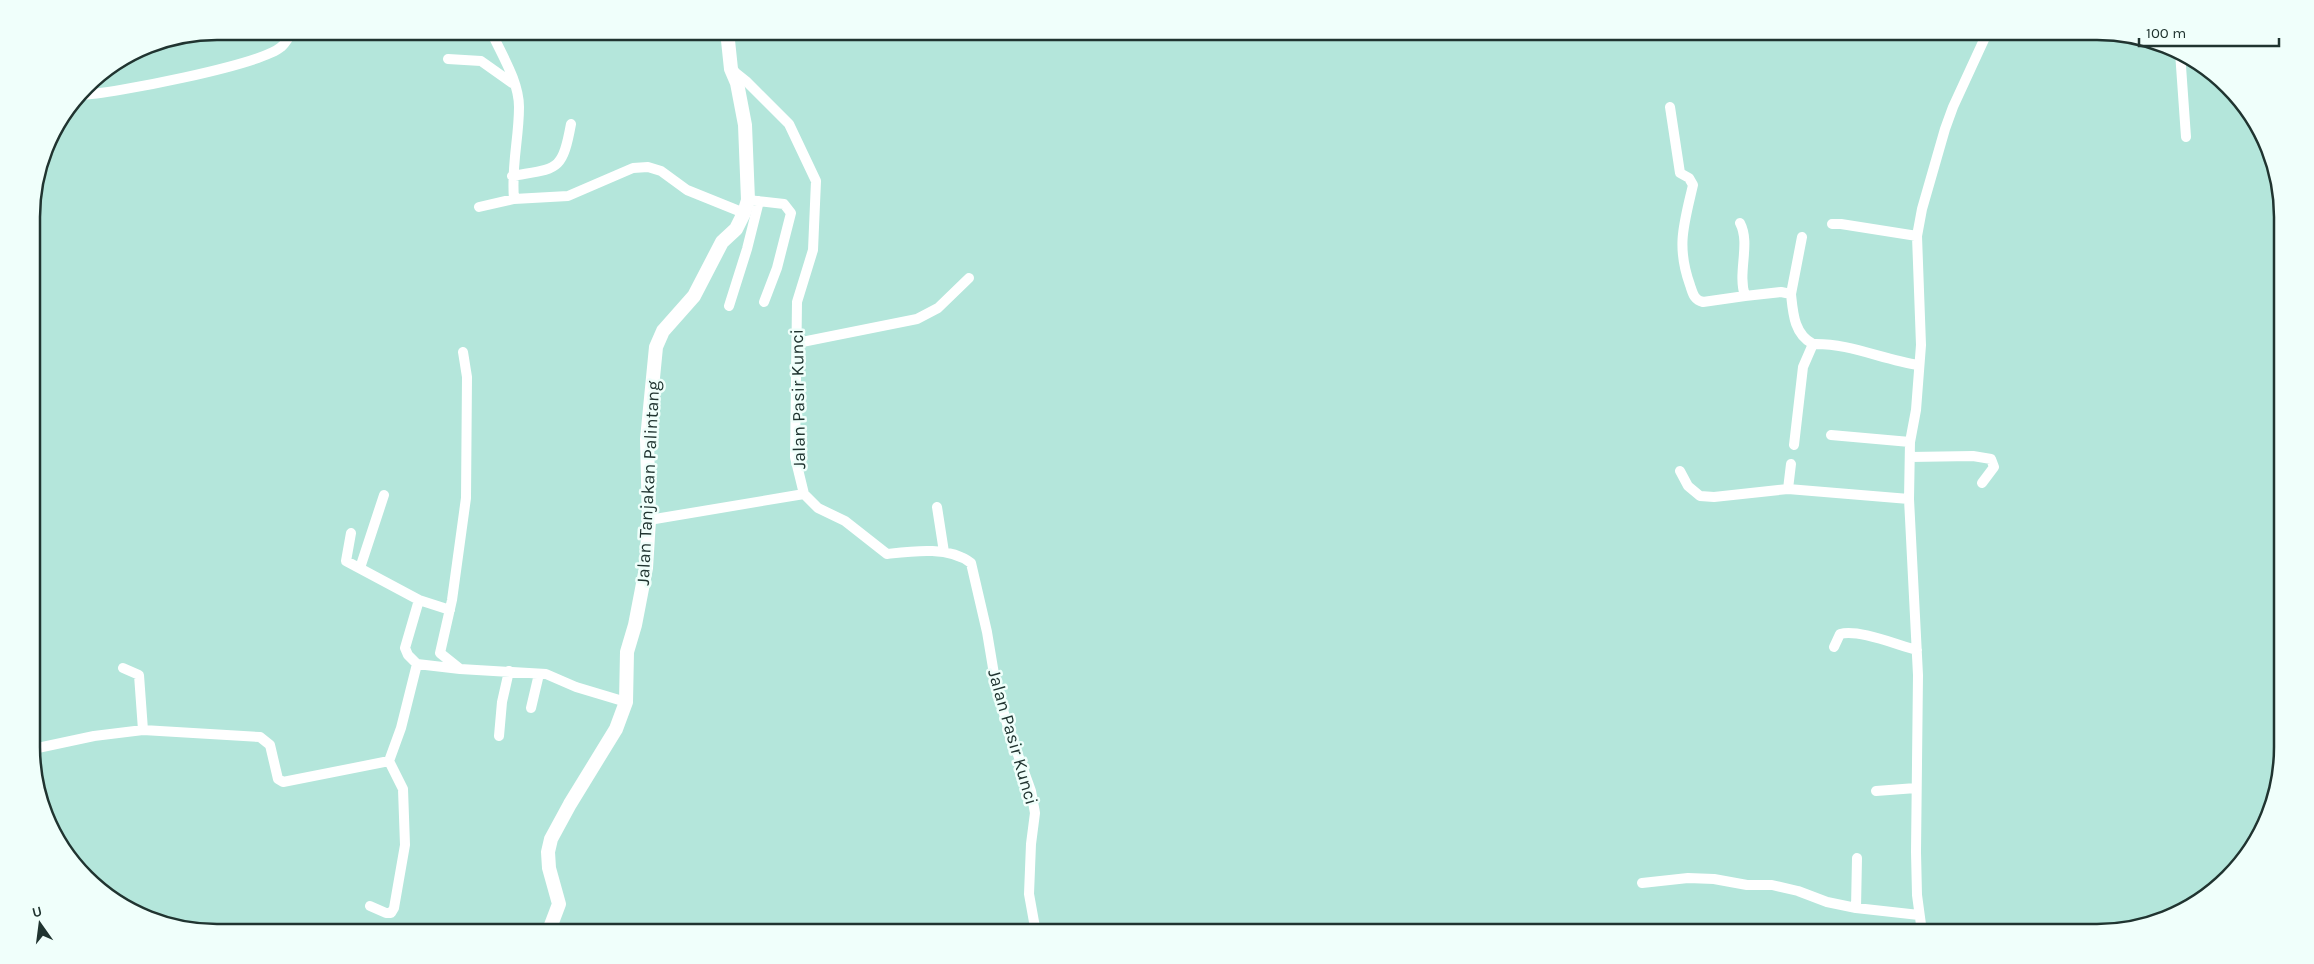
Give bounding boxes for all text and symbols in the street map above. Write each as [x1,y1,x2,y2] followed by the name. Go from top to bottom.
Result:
[2139,15,2279,47] scale bar
[2146,24,2186,42] text: 100 m
[786,329,810,469] street label: Jalan Pasir Kunci
[632,380,664,586] street label: Jalan Tanjakan Palintang
[983,667,1043,807] street label: Jalan Pasir Kunci
[15,899,65,949] north arrow
[30,902,44,921] text: U

